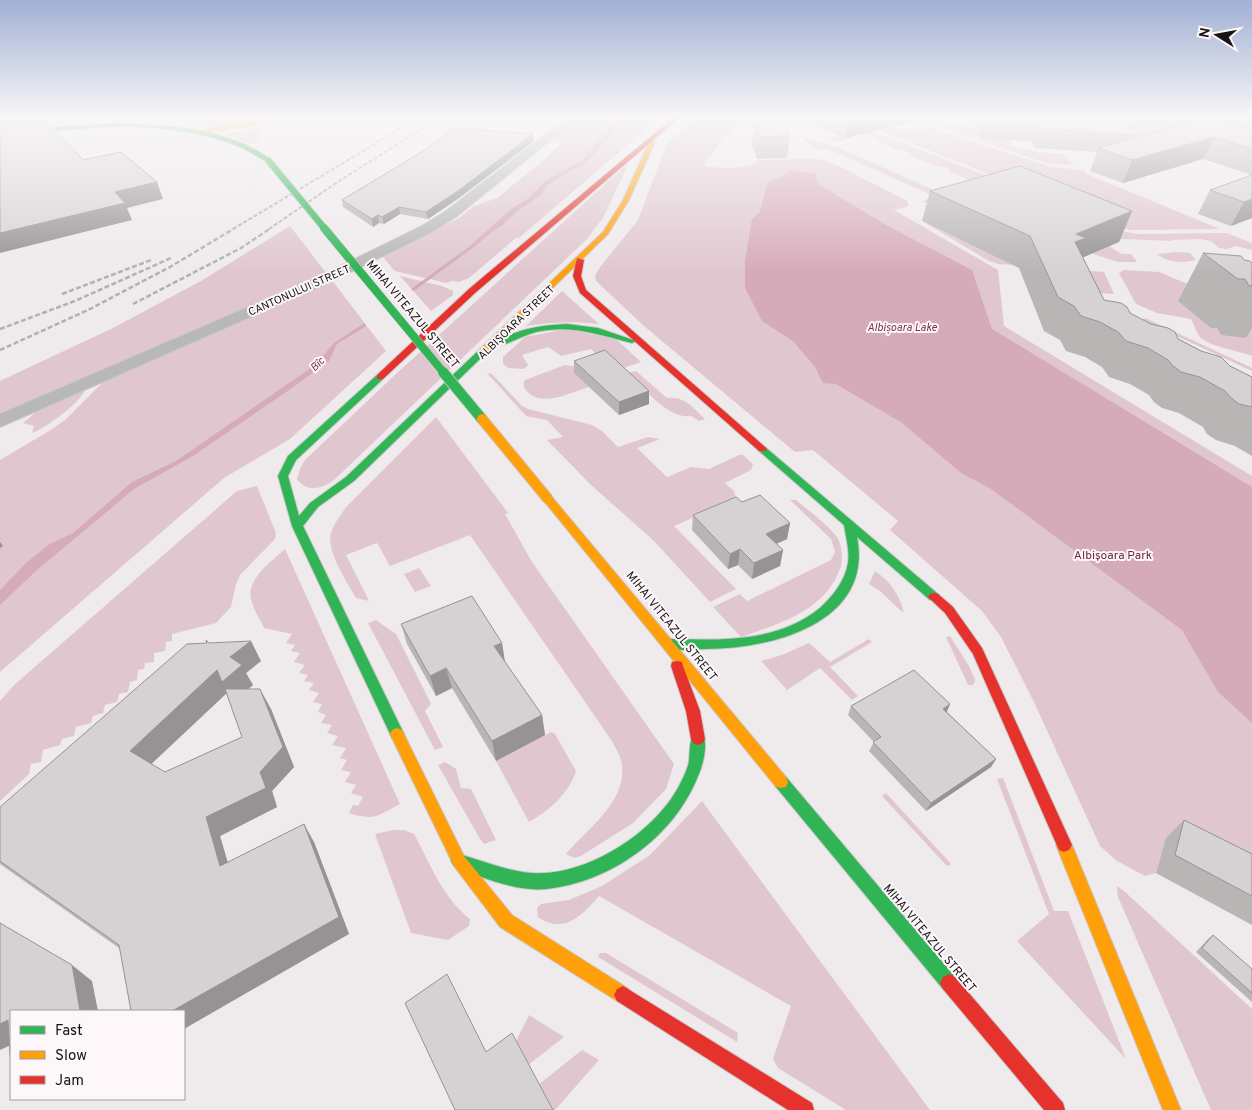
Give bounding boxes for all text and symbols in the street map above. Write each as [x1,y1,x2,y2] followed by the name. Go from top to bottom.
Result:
[1192,10,1242,60] north arrow
[1196,26,1215,39] text: N
[362,257,462,372] street label: MIHAI VITEAZUL STREET
[246,262,353,320] street label: CANTONULUI STREET
[475,283,558,363] street label: ALBIȘOARA STREET
[867,321,937,335] water label: Albișoara Lake
[307,354,328,375] water label: Bîc
[1074,548,1152,564] park label: Albișoara Park
[622,568,720,685] street label: MIHAI VITEAZUL STREET
[879,881,979,996] street label: MIHAI VITEAZUL STREET
[10,1010,185,1100] legend
[55,1022,83,1041] text: Fast
[55,1047,87,1066] text: Slow
[55,1072,84,1091] text: Jam

